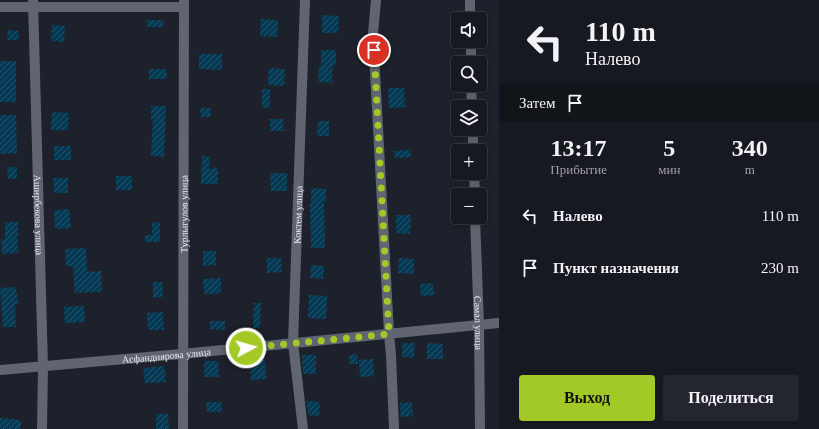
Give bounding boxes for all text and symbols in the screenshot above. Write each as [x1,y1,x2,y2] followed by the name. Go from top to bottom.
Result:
[451,12,487,224] map controls
[451,12,487,48] button: sound
[519,16,571,68] icon: left
[585,16,656,47] text: 110 m
[357,33,391,67] pin
[363,39,385,61] icon: arrive
[585,49,641,69] text: Налево
[451,56,487,92] button: search
[564,92,586,114] icon: arrive
[519,95,556,111] text: Затем
[451,100,487,136] button: layers
[551,135,607,161] text: 13:17
[663,135,675,161] text: 5
[732,135,768,161] text: 340
[451,144,487,180] button: +
[550,162,607,177] text: Прибытие
[658,162,680,177] text: мин
[745,162,755,177] text: m
[32,175,45,256] street label: Аширбекова улица
[178,175,190,253] street label: Турлыгулов улица
[291,185,305,244] street label: Коктем улица
[451,188,487,224] button: −
[519,205,541,227] icon: left
[553,208,603,224] text: Налево
[762,208,799,224] text: 110 m
[519,257,541,279] icon: arrive
[553,260,679,276] text: Пункт назначения
[761,260,799,276] text: 230 m
[472,296,484,351] street label: Самал улица
[225,327,267,369] position arrow
[121,346,212,365] street label: Асфандиярова улица
[519,375,655,421] button: Выход
[663,375,799,421] button: Поделиться

